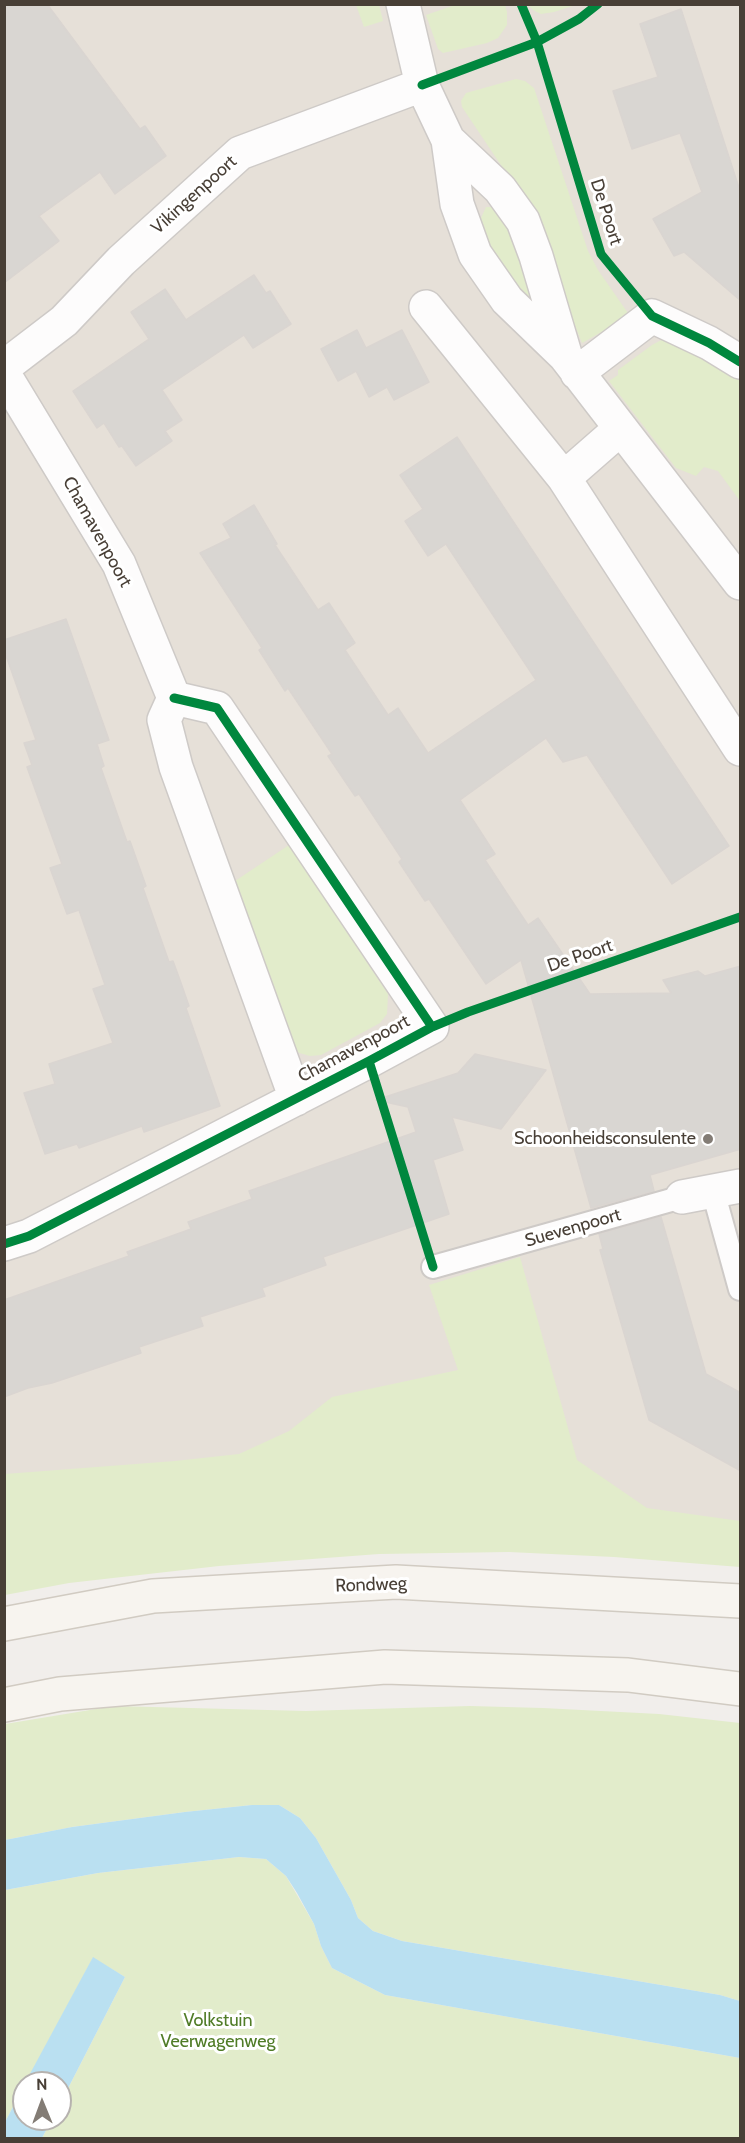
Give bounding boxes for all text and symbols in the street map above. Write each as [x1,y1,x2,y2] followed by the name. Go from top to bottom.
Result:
[147,151,241,239] street label: Vikingenpoort
[585,176,627,248] street label: De Poort
[58,473,136,591] street label: Chamavenpoort
[544,935,616,977] street label: De Poort
[295,1011,413,1087] street label: Chamavenpoort
[514,1128,696,1150] place label: Schoonheidsconsulente
[701,1132,715,1146] marker: Schoonheidsconsulente
[523,1204,623,1252] street label: Suevenpoort
[335,1573,407,1597] street label: Rondweg
[161,2010,275,2052] park label: Volkstuin Veerwagenweg
[12,2071,72,2131] north arrow
[36,2075,48,2094] text: N

